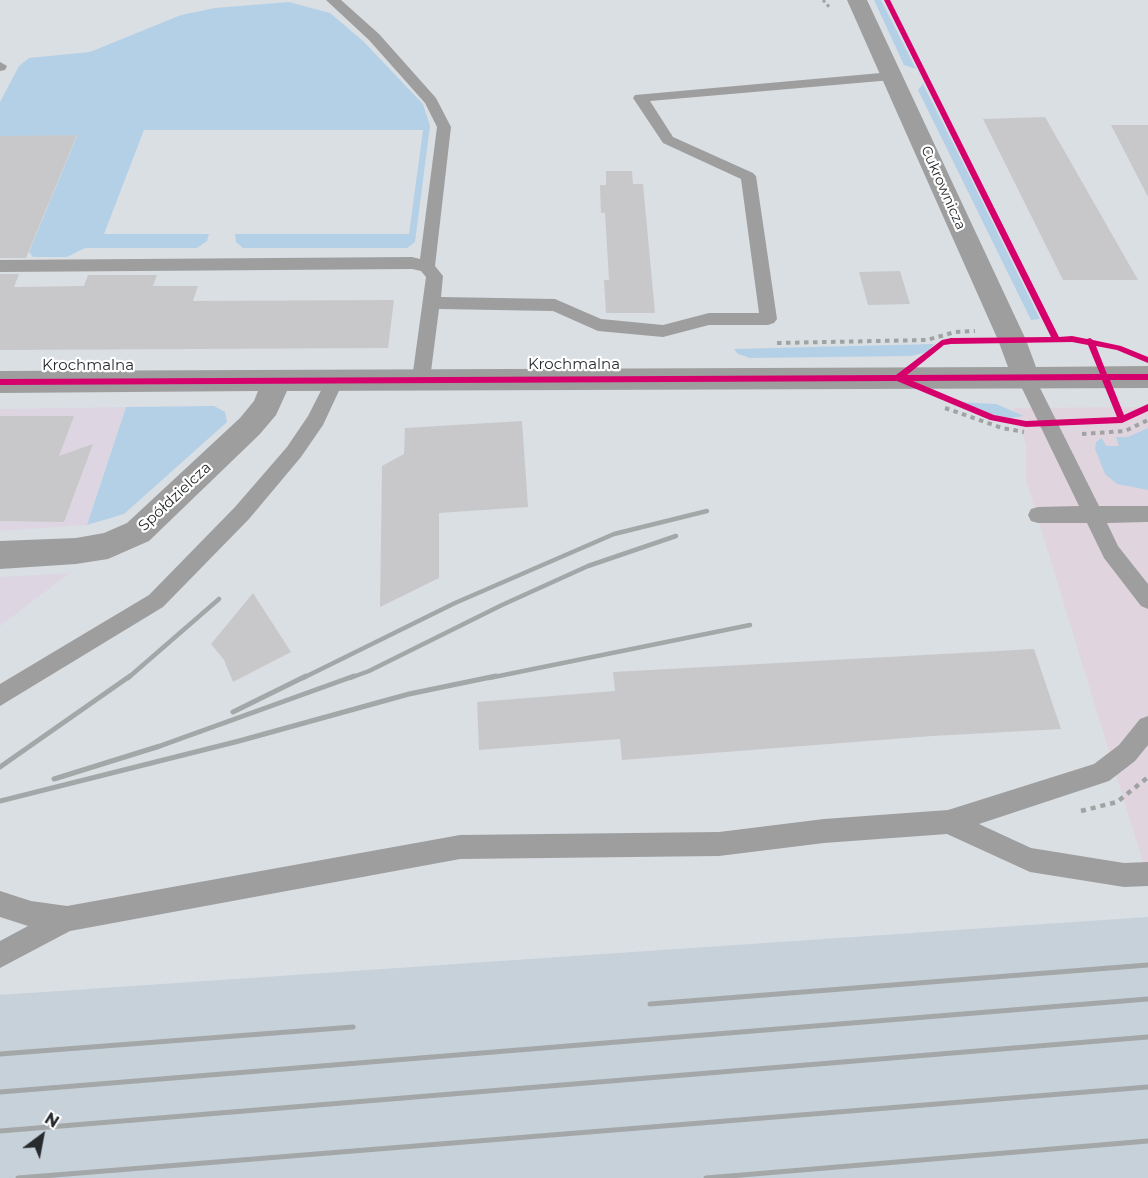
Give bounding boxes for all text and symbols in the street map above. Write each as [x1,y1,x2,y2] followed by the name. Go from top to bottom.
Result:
[917,143,969,233] street label: Cukrownicza
[528,356,620,374] street label: Krochmalna
[42,357,134,375] street label: Krochmalna
[135,459,215,535] street label: Spółdzielcza
[12,1106,72,1166] north arrow
[41,1109,62,1132] text: N

